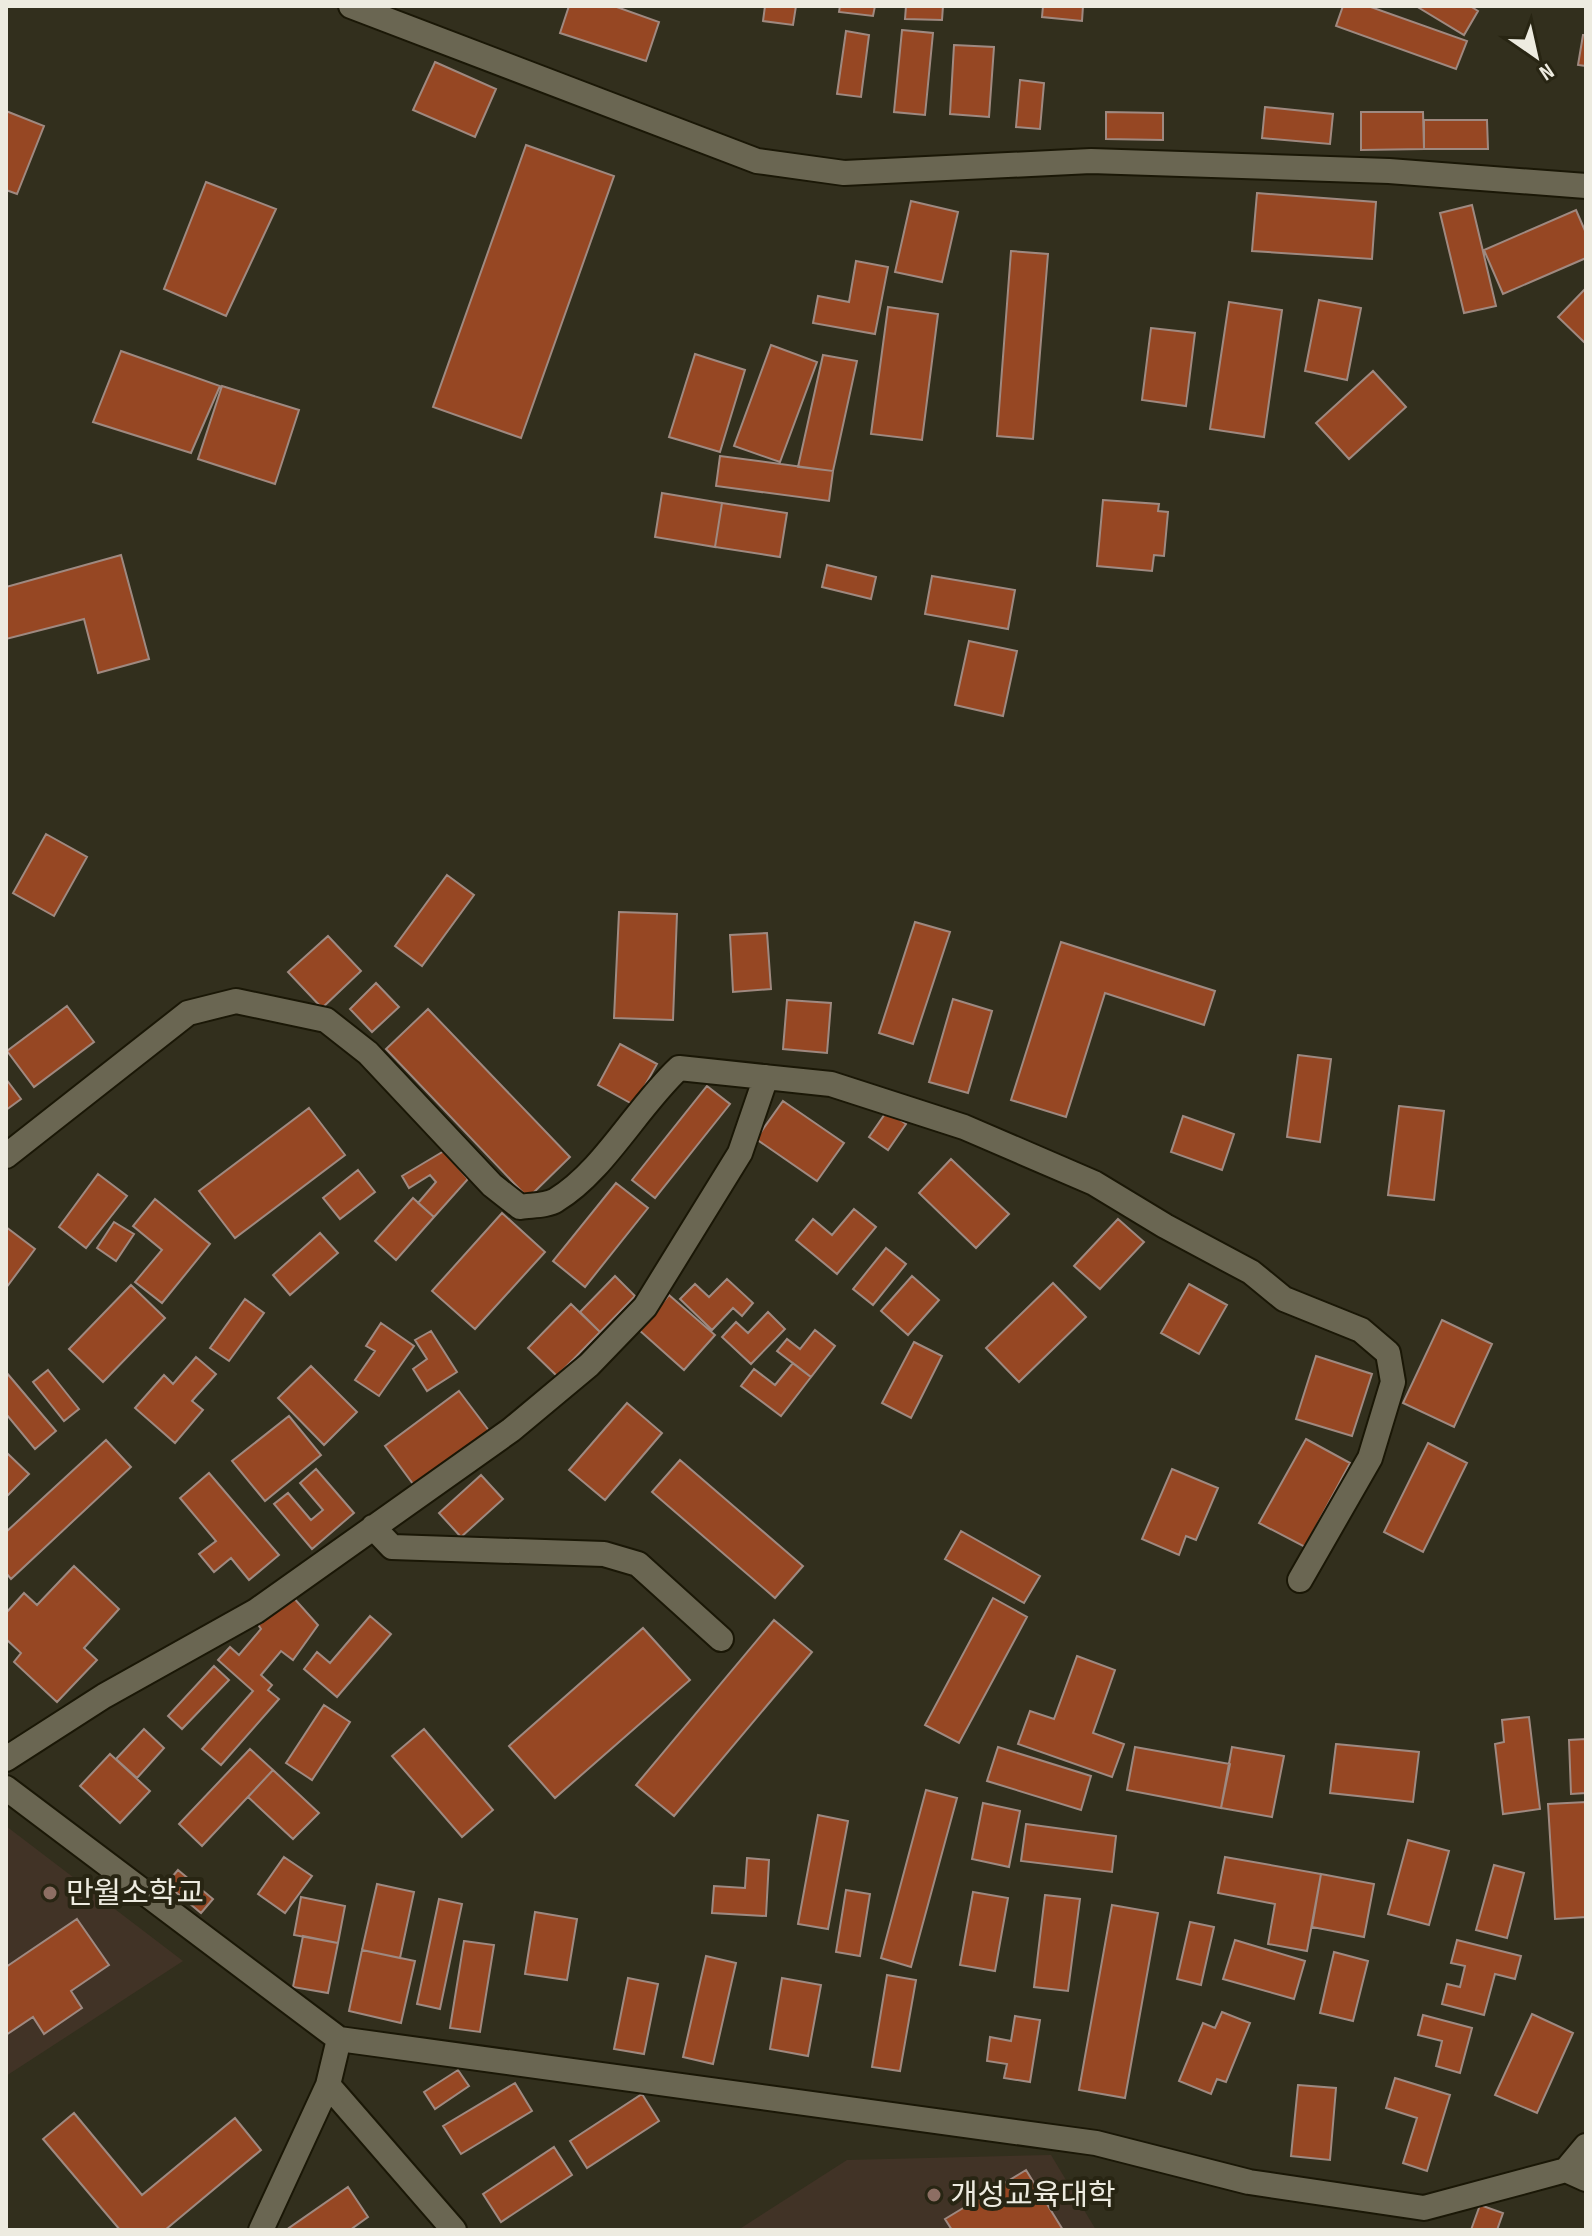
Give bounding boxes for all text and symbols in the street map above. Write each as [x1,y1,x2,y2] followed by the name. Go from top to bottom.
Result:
[1496,16,1576,96] north arrow
[1534,57,1559,86] text: N
[66,1876,204,1912] place label: 만월소학교
[41,1884,59,1902] marker: 만월소학교
[950,2178,1116,2214] place label: 개성교육대학
[925,2186,943,2204] marker: 개성교육대학

